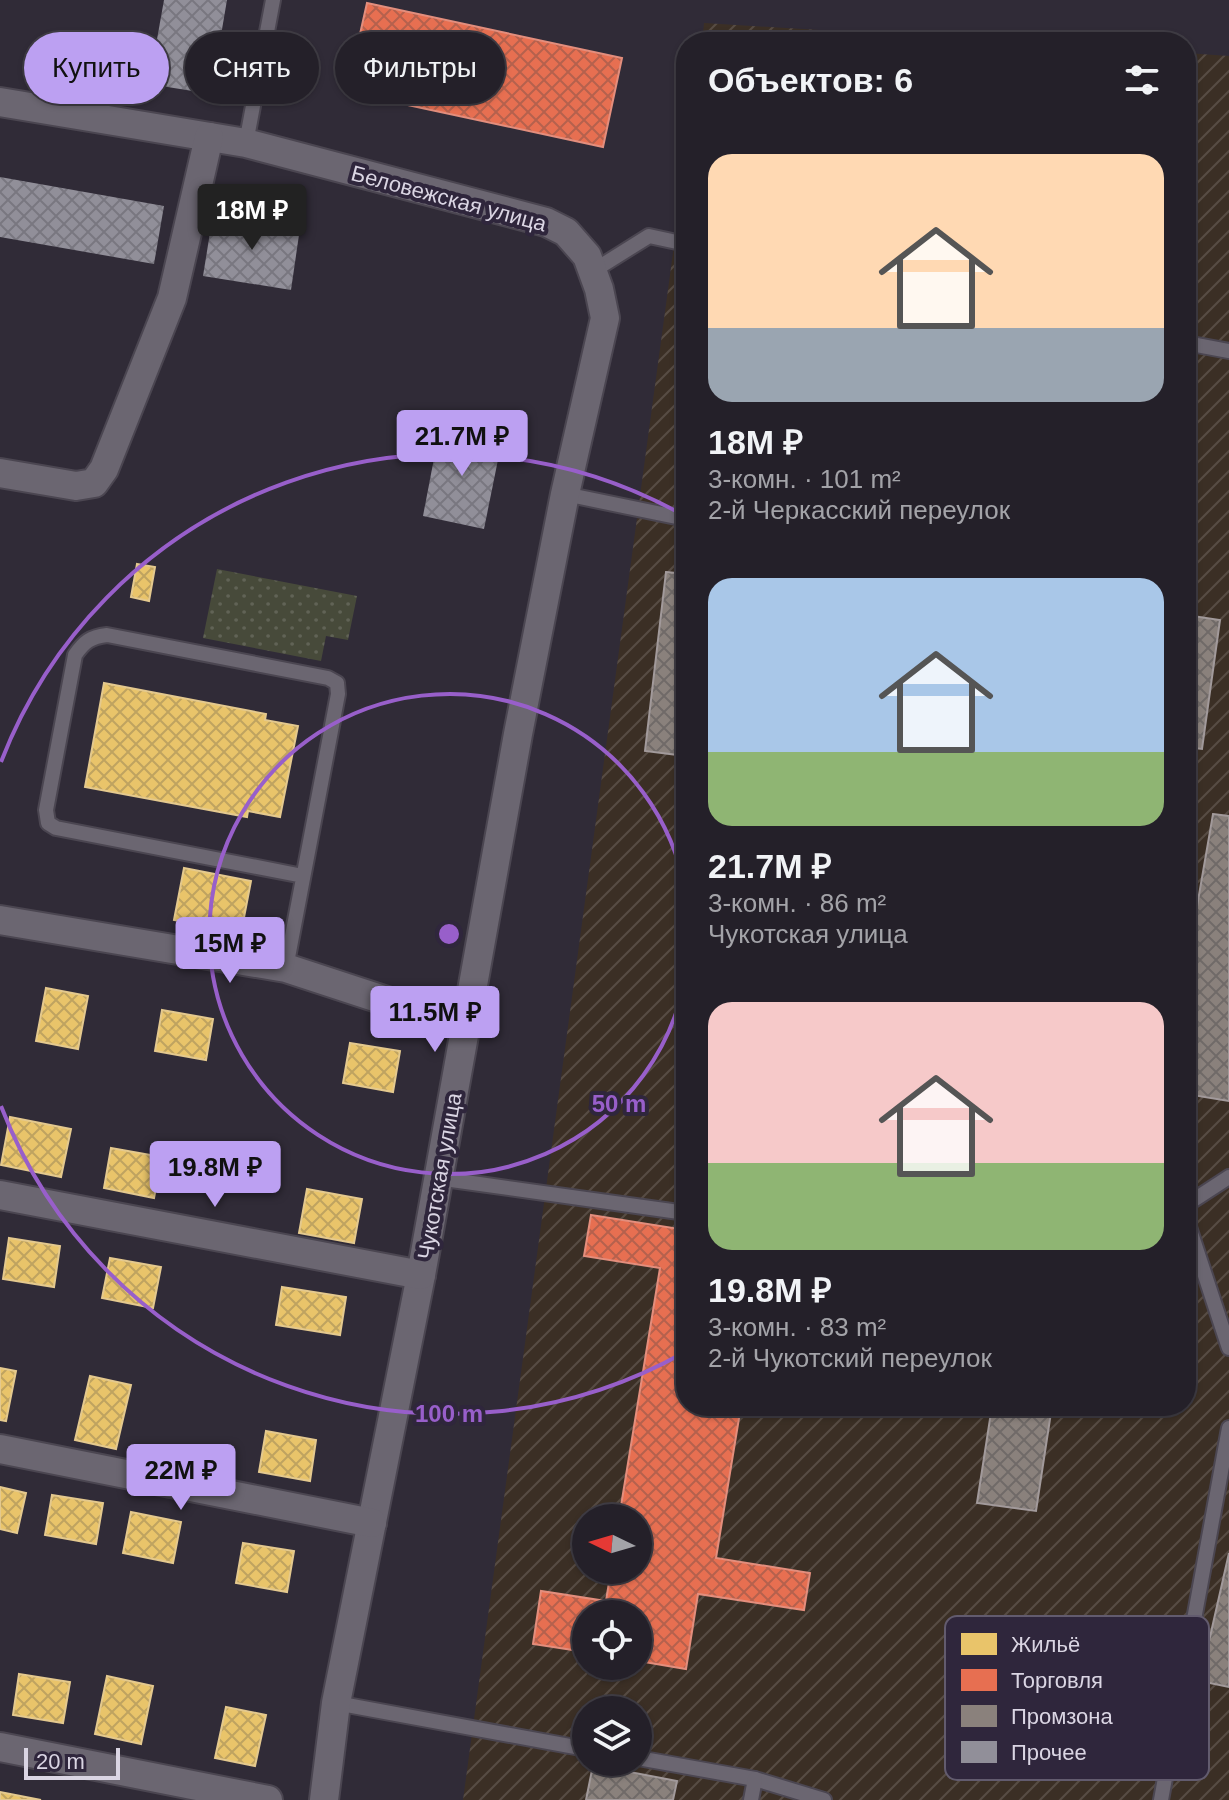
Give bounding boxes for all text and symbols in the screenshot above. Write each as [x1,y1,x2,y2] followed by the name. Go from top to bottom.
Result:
[24,32,169,104] chip: Купить
[185,32,319,104] chip: Снять
[335,32,505,104] chip: Фильтры
[1120,58,1164,102] icon: filters
[708,61,913,99] text: Объектов: 6
[348,160,550,237] street label: Беловежская улица
[196,184,308,252] pin: 18M ₽
[216,195,288,225] text: 18M ₽
[864,206,1008,350] icon: home
[388,410,536,478] pin: 21.7M ₽
[415,421,509,451] text: 21.7M ₽
[708,423,803,461] text: 18M ₽
[708,464,901,494] text: 3-комн. · 101 m²
[708,495,1010,525] text: 2-й Черкасский переулок
[864,630,1008,774] icon: home
[708,847,832,885] text: 21.7M ₽
[708,888,886,918] text: 3-комн. · 86 m²
[174,917,286,985] pin: 15M ₽
[708,919,908,949] text: Чукотская улица
[435,920,463,948] centre of rings
[194,928,266,958] text: 15M ₽
[361,986,509,1054] pin: 11.5M ₽
[388,997,482,1027] text: 11.5M ₽
[864,1054,1008,1198] icon: home
[413,1090,467,1261] street label: Чукотская улица
[592,1090,646,1117] text: 50 m
[141,1141,289,1209] pin: 19.8M ₽
[168,1152,262,1182] text: 19.8M ₽
[708,1271,832,1309] text: 19.8M ₽
[708,1312,886,1342] text: 3-комн. · 83 m²
[708,1343,992,1373] text: 2-й Чукотский переулок
[415,1400,483,1427] text: 100 m
[125,1444,237,1512] pin: 22M ₽
[145,1455,217,1485] text: 22M ₽
[572,1504,652,1584] north arrow
[572,1504,652,1776] map controls
[572,1600,652,1680] button: locate
[945,1616,1209,1780] legend
[1011,1632,1080,1657] text: Жильё
[1011,1668,1103,1693] text: Торговля
[572,1696,652,1776] button: layers
[1011,1704,1113,1729] text: Промзона
[1011,1740,1087,1765] text: Прочее
[24,1744,120,1780] scale bar
[36,1749,85,1774] text: 20 m

